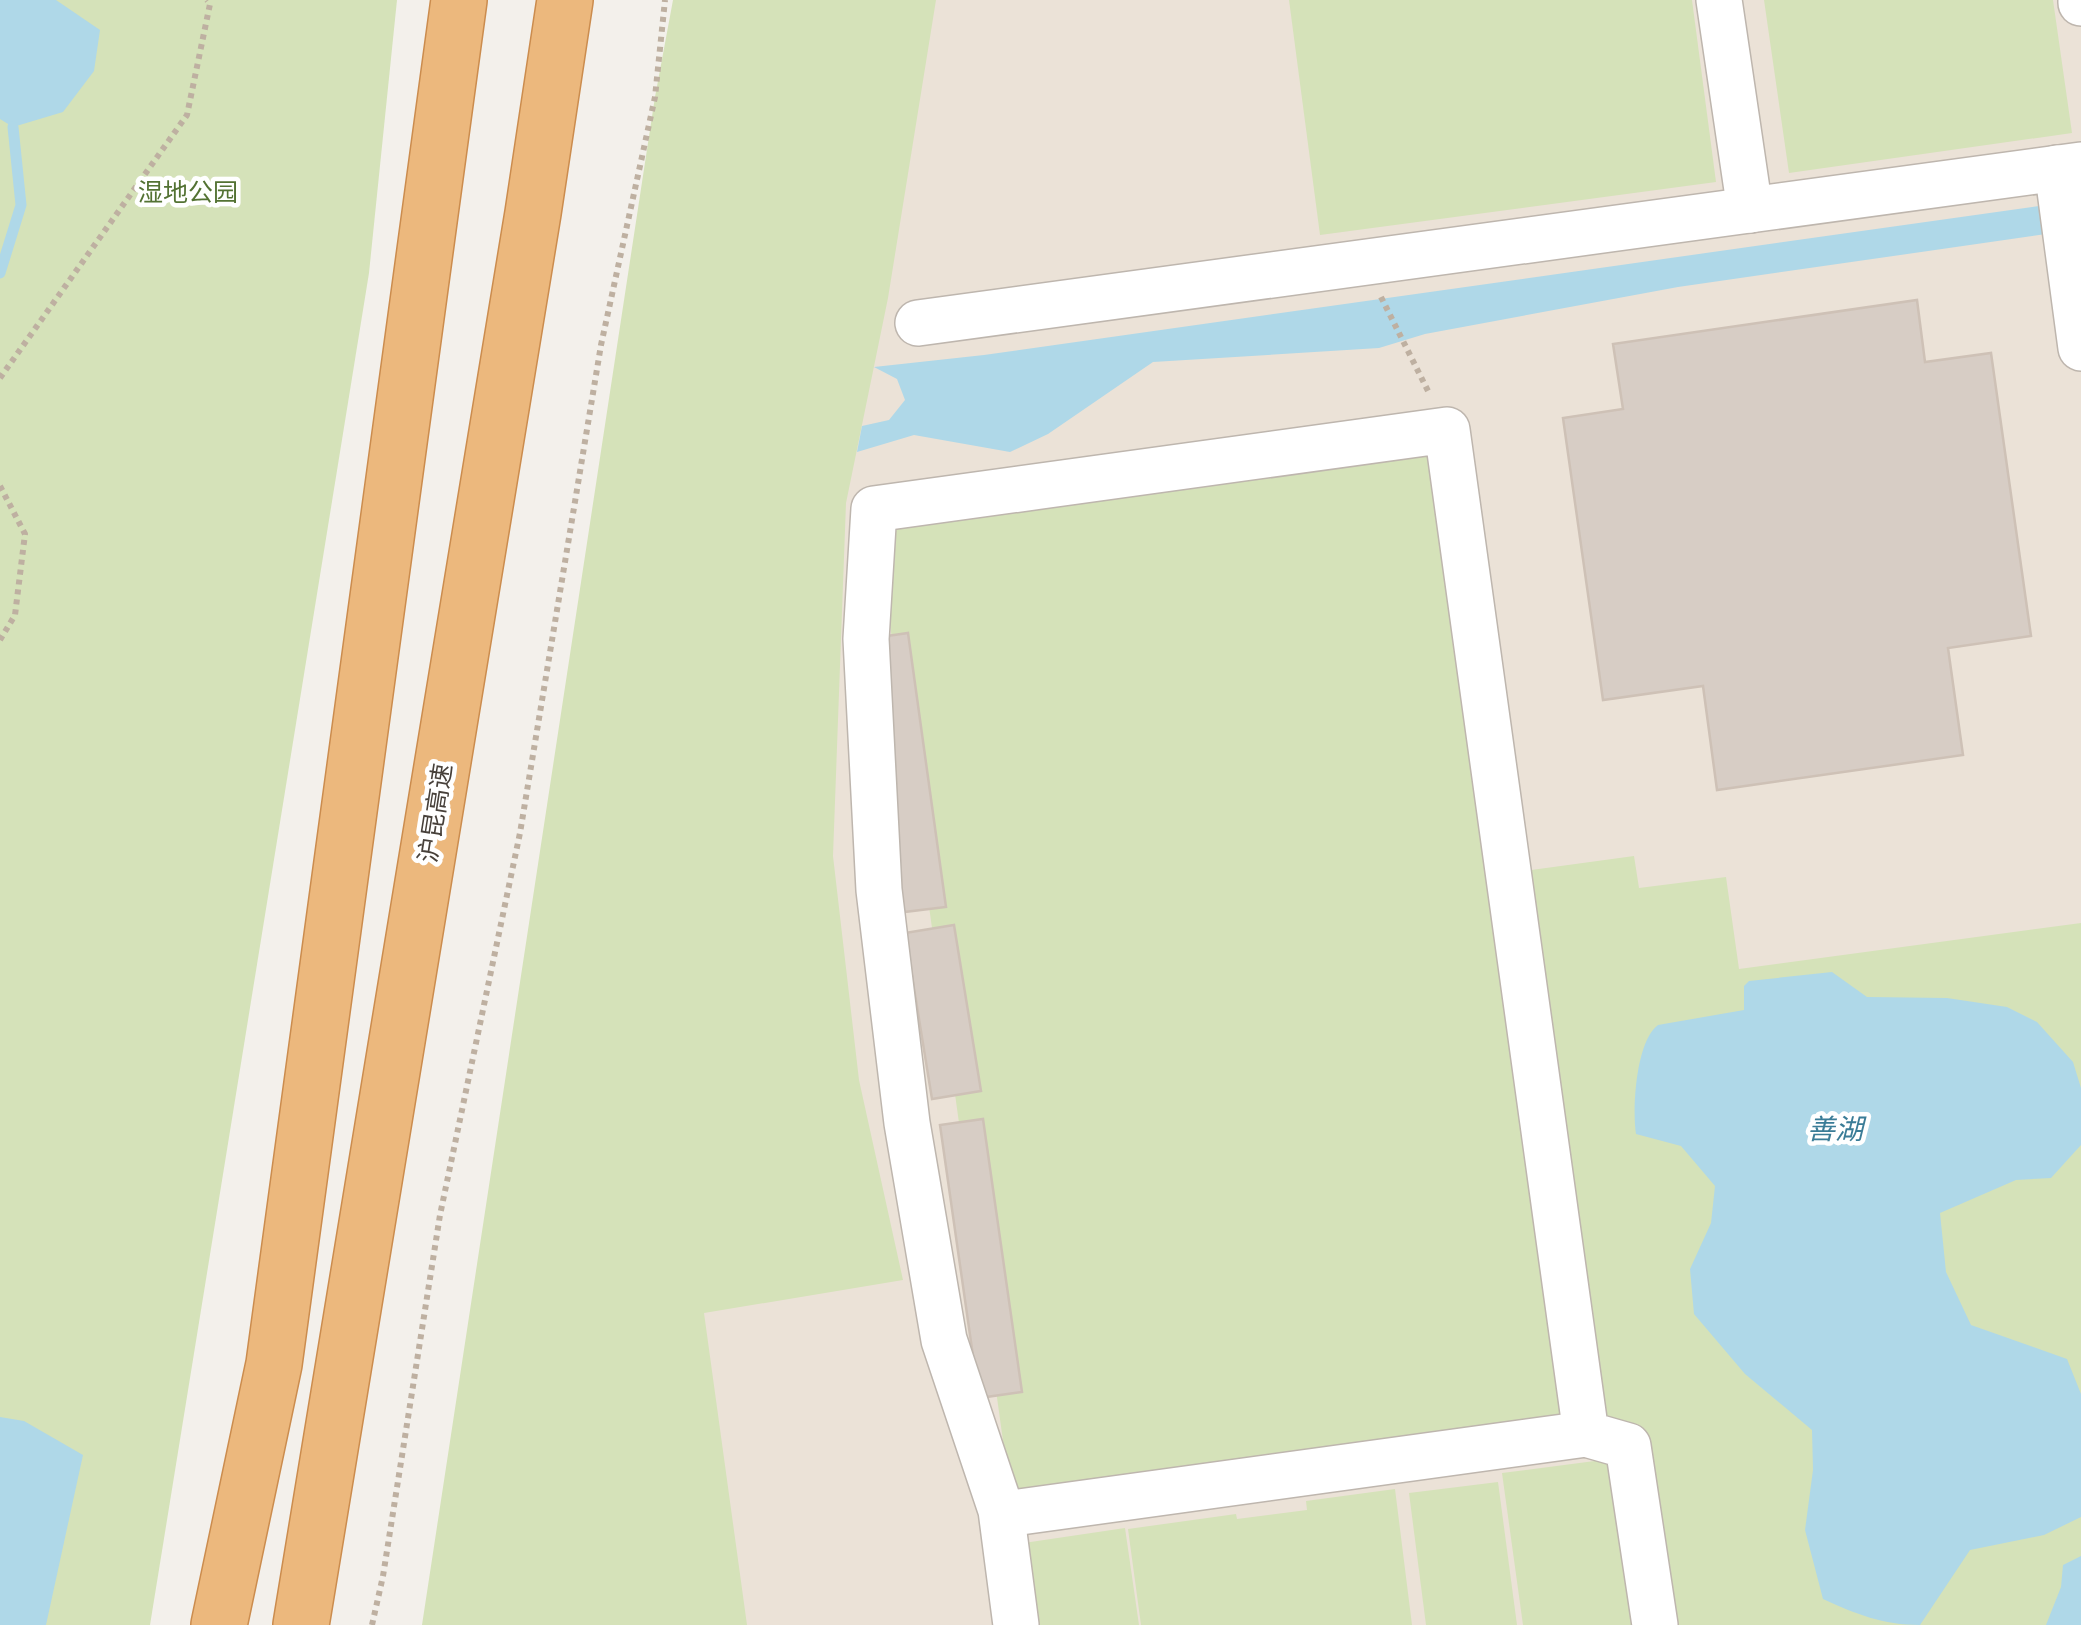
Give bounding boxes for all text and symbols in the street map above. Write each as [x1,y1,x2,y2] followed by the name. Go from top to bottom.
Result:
[138,176,238,207] park label: 湿地公园
[411,761,458,865] street label: 沪昆高速
[1807,1111,1867,1146] water label: 善湖

